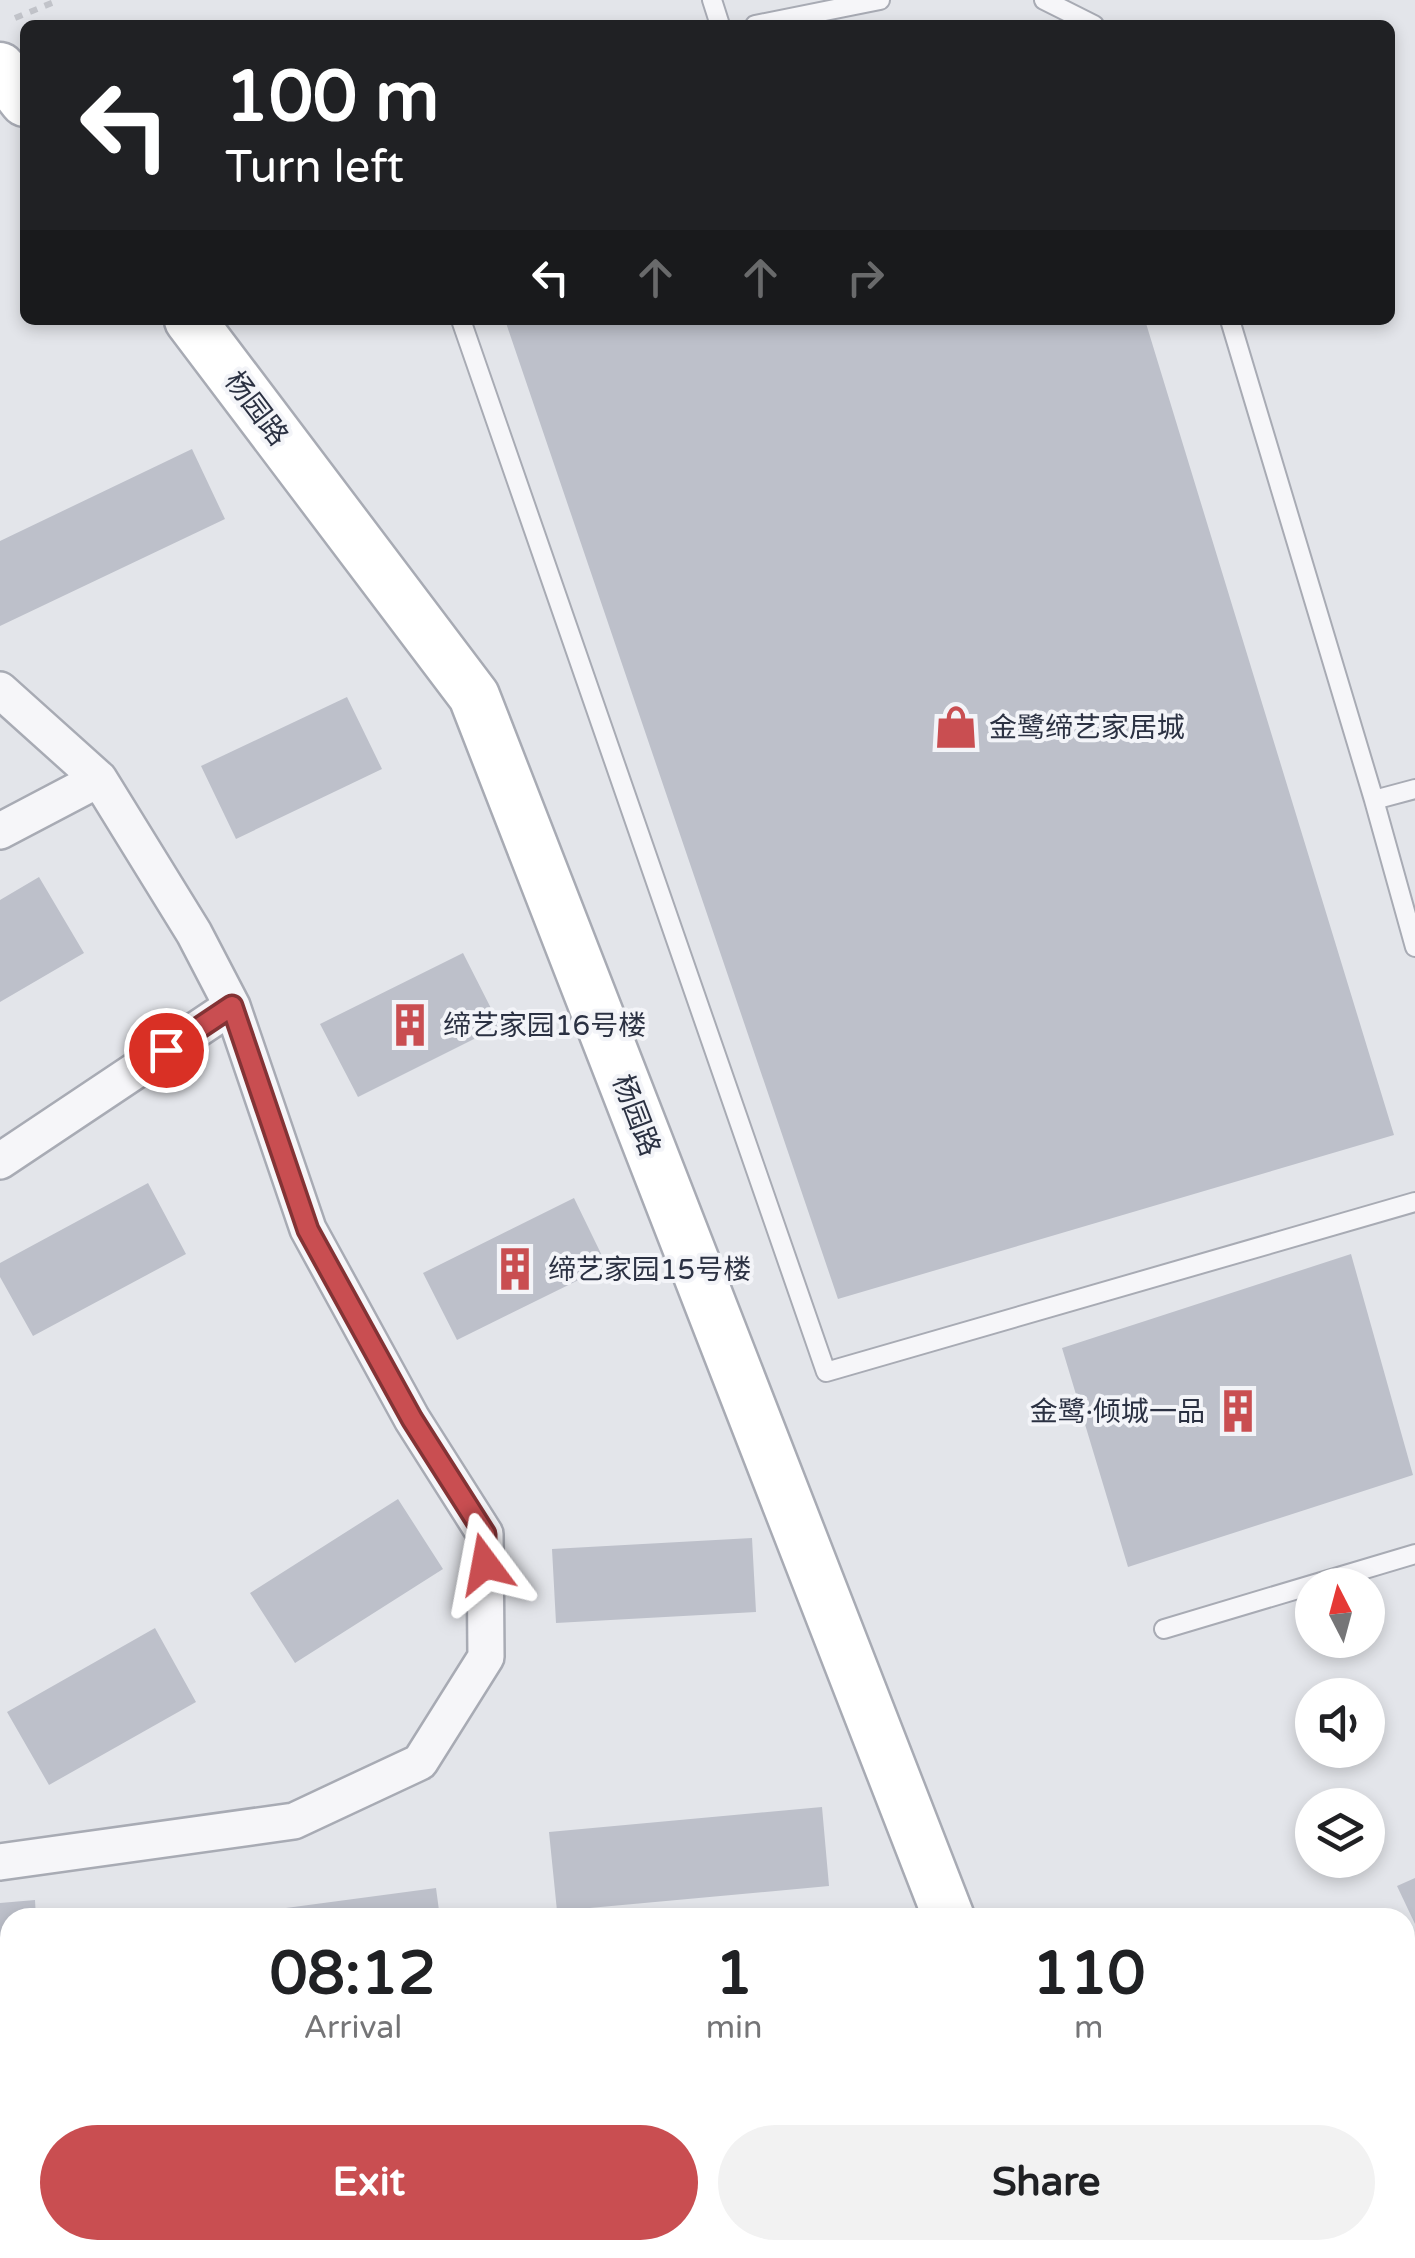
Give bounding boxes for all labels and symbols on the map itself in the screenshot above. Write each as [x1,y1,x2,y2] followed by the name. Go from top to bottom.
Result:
[217,365,295,452] street label: 杨园路
[932,703,980,751] shop icon: 金鹭缔艺家居城
[989,711,1185,745] place label: 金鹭缔艺家居城
[386,1001,434,1049] building icon: 缔艺家园16号楼
[124,1008,209,1093] pin
[443,1009,646,1043] place label: 缔艺家园16号楼
[605,1070,667,1161] street label: 杨园路
[491,1245,539,1293] building icon: 缔艺家园15号楼
[548,1253,751,1287] place label: 缔艺家园15号楼
[1214,1387,1262,1435] building icon: 金鹭·倾城一品
[1030,1395,1205,1429] place label: 金鹭·倾城一品
[433,1512,537,1616] position arrow
[1295,1568,1385,1658] north arrow

